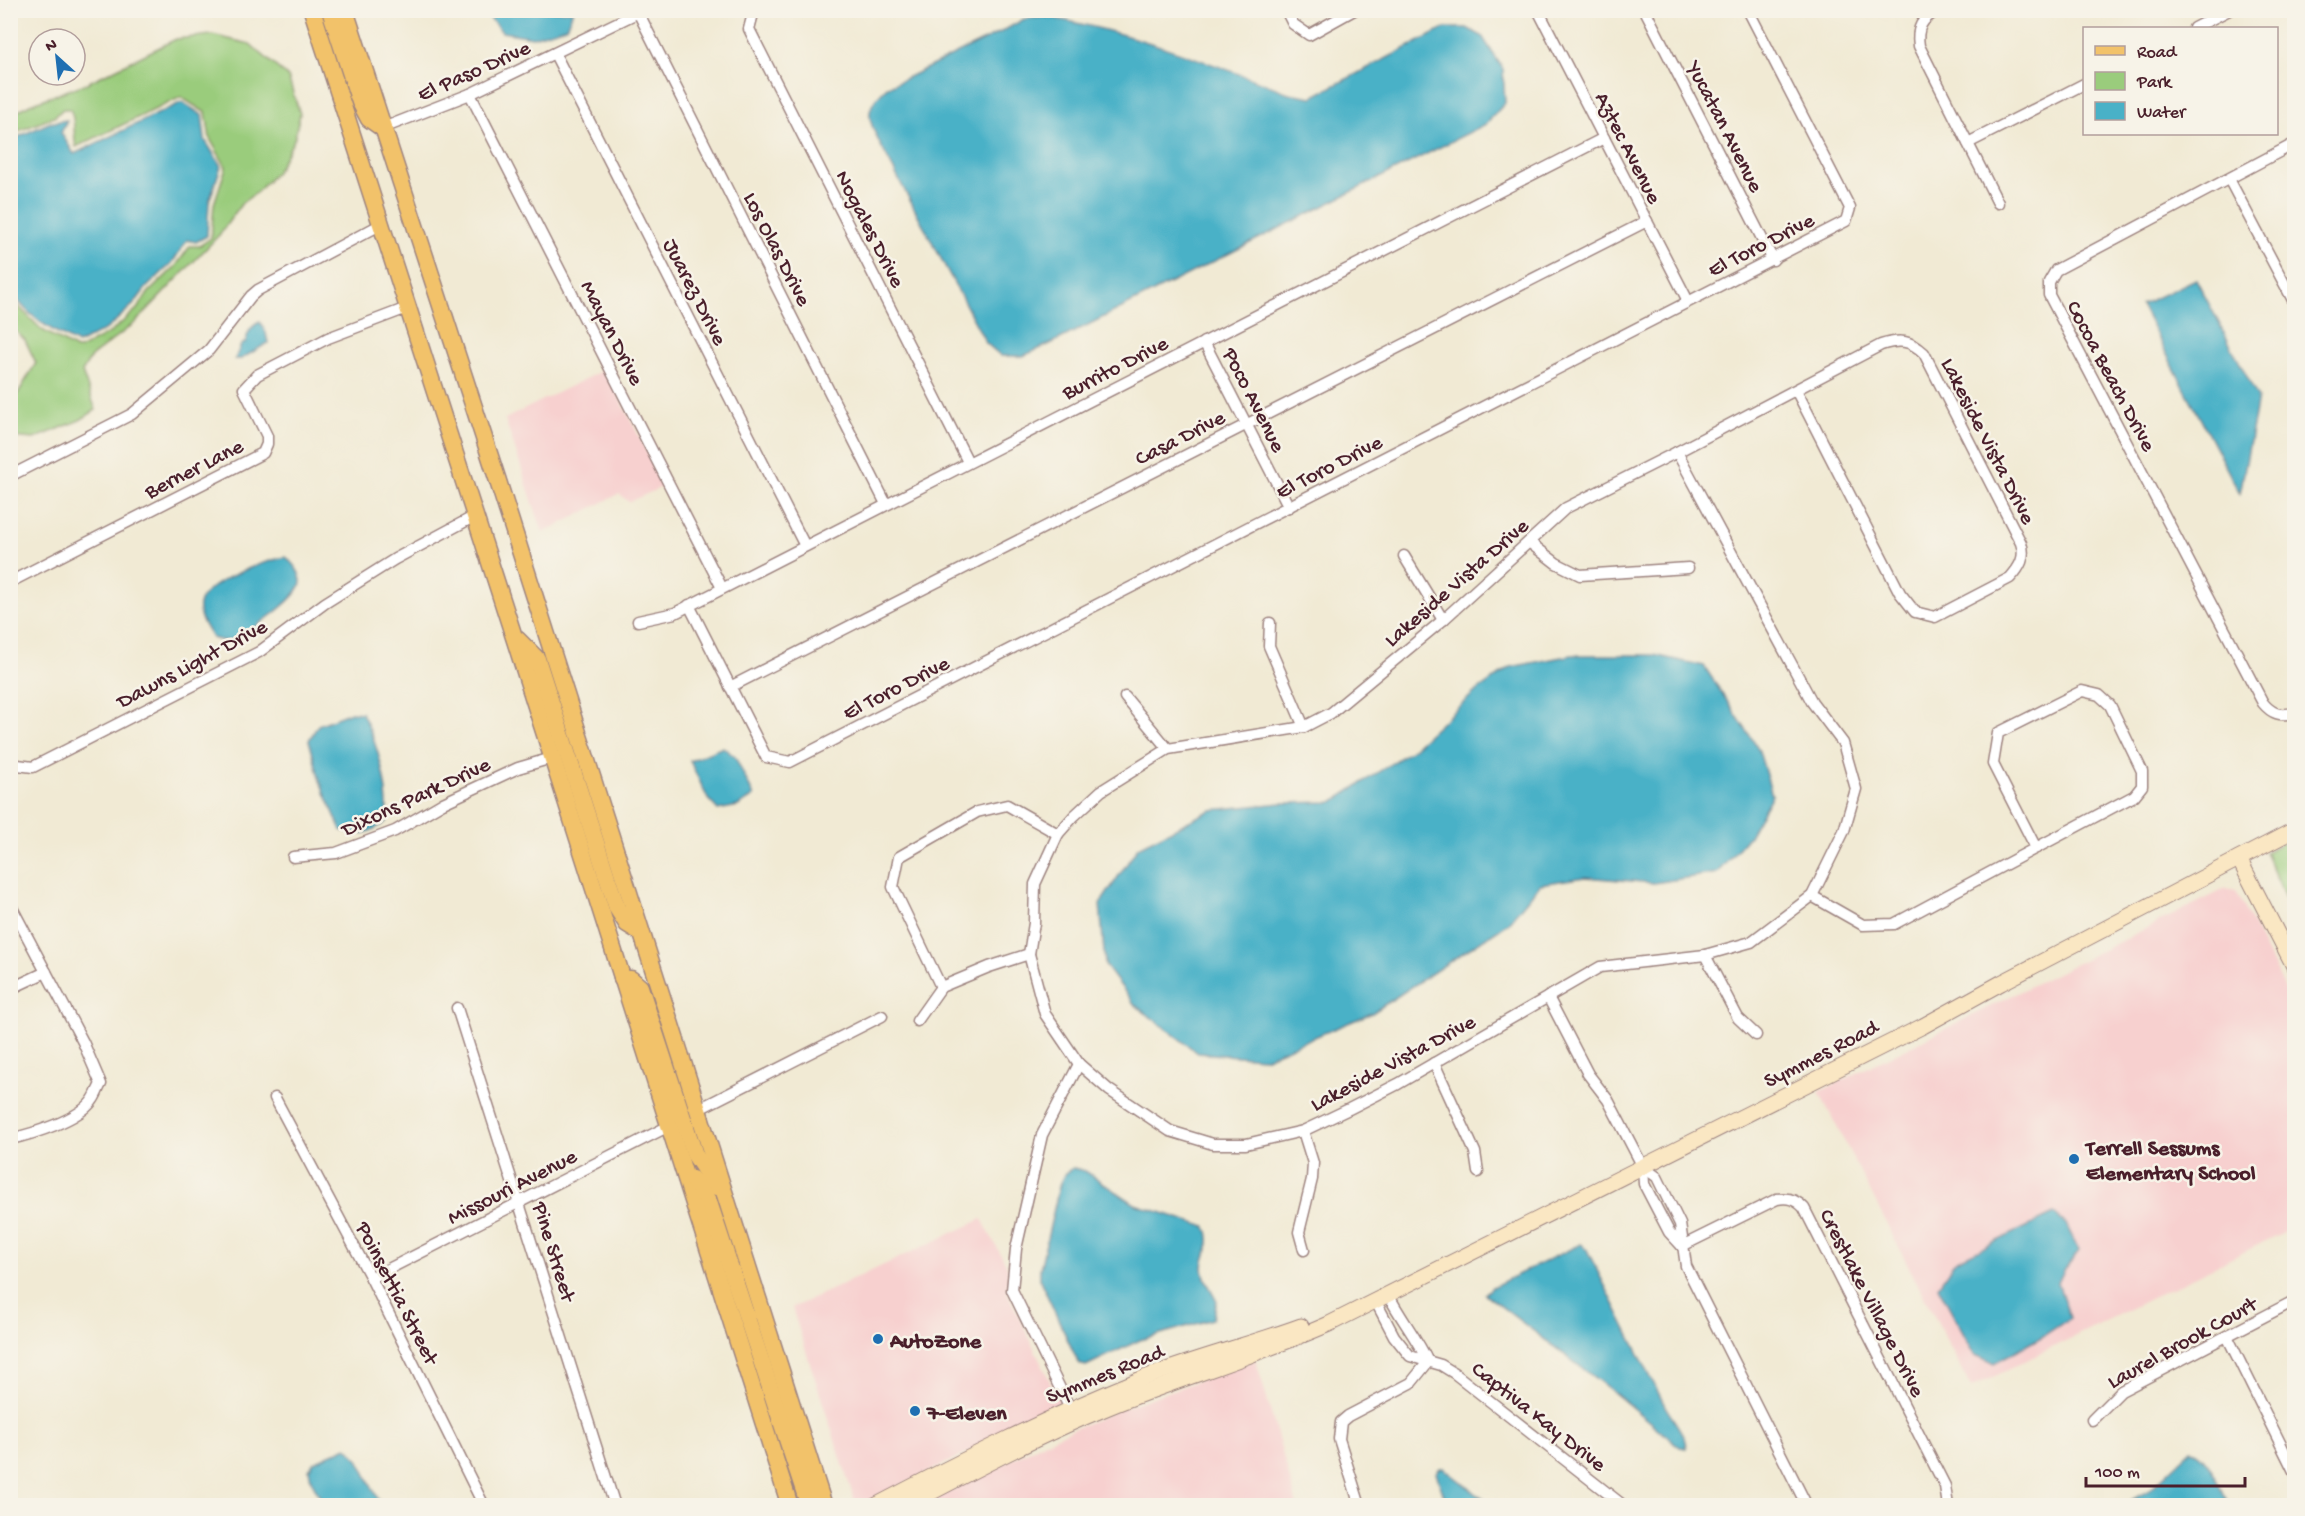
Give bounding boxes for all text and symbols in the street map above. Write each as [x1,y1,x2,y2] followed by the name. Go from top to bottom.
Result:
[27,27,87,87] north arrow
[2083,27,2278,135] legend
[43,36,61,58] text: N
[414,36,536,109] street label: El Paso Drive
[2137,43,2178,64] text: Road
[1678,56,1768,198] street label: Yucatan Avenue
[2136,73,2173,94] text: Park
[1587,89,1666,210] street label: Aztec Avenue
[2137,103,2187,124] text: Water
[828,167,909,293] street label: Nogales Drive
[736,189,816,312] street label: Los Olas Drive
[1704,208,1820,284] street label: El Toro Drive
[655,235,732,351] street label: Juarez Drive
[573,277,648,391] street label: Mayan Drive
[2059,297,2160,457] street label: Cocoa Beach Drive
[1058,331,1174,408] street label: Burrito Drive
[1215,343,1290,458] street label: Poco Avenue
[1933,354,2040,530] street label: Lakeside Vista Drive
[1131,406,1231,473] street label: Casa Drive
[1272,430,1388,506] street label: El Toro Drive
[140,434,249,507] street label: Berner Lane
[1380,514,1536,654] street label: Lakeside Vista Drive
[111,615,273,717] street label: Dawns Light Drive
[839,651,955,727] street label: El Toro Drive
[336,753,496,845] street label: Dixons Park Drive
[1307,1010,1481,1119] street label: Lakeside Vista Drive
[1760,1015,1885,1096] street label: Symmes Road
[2084,1137,2256,1188] place label: Terrell Sessums Elementary School
[444,1144,583,1232] street label: Missouri Avenue
[2067,1152,2081,1166] marker: Terrell Sessums Elementary School
[524,1198,580,1307] street label: Pine Street
[1812,1205,1929,1403] street label: Crestlake Village Drive
[348,1217,444,1371] street label: Poinsettia Street
[2104,1292,2264,1396] street label: Laurel Brook Court
[889,1330,982,1356] place label: AutoZone
[871,1332,885,1346] marker: AutoZone
[1043,1339,1170,1411] street label: Symmes Road
[1465,1357,1611,1479] street label: Captiva Kay Drive
[926,1402,1007,1428] place label: 7-Eleven
[908,1404,922,1418] marker: 7-Eleven
[2086,1450,2245,1488] scale bar
[2094,1463,2140,1484] text: 100 m

